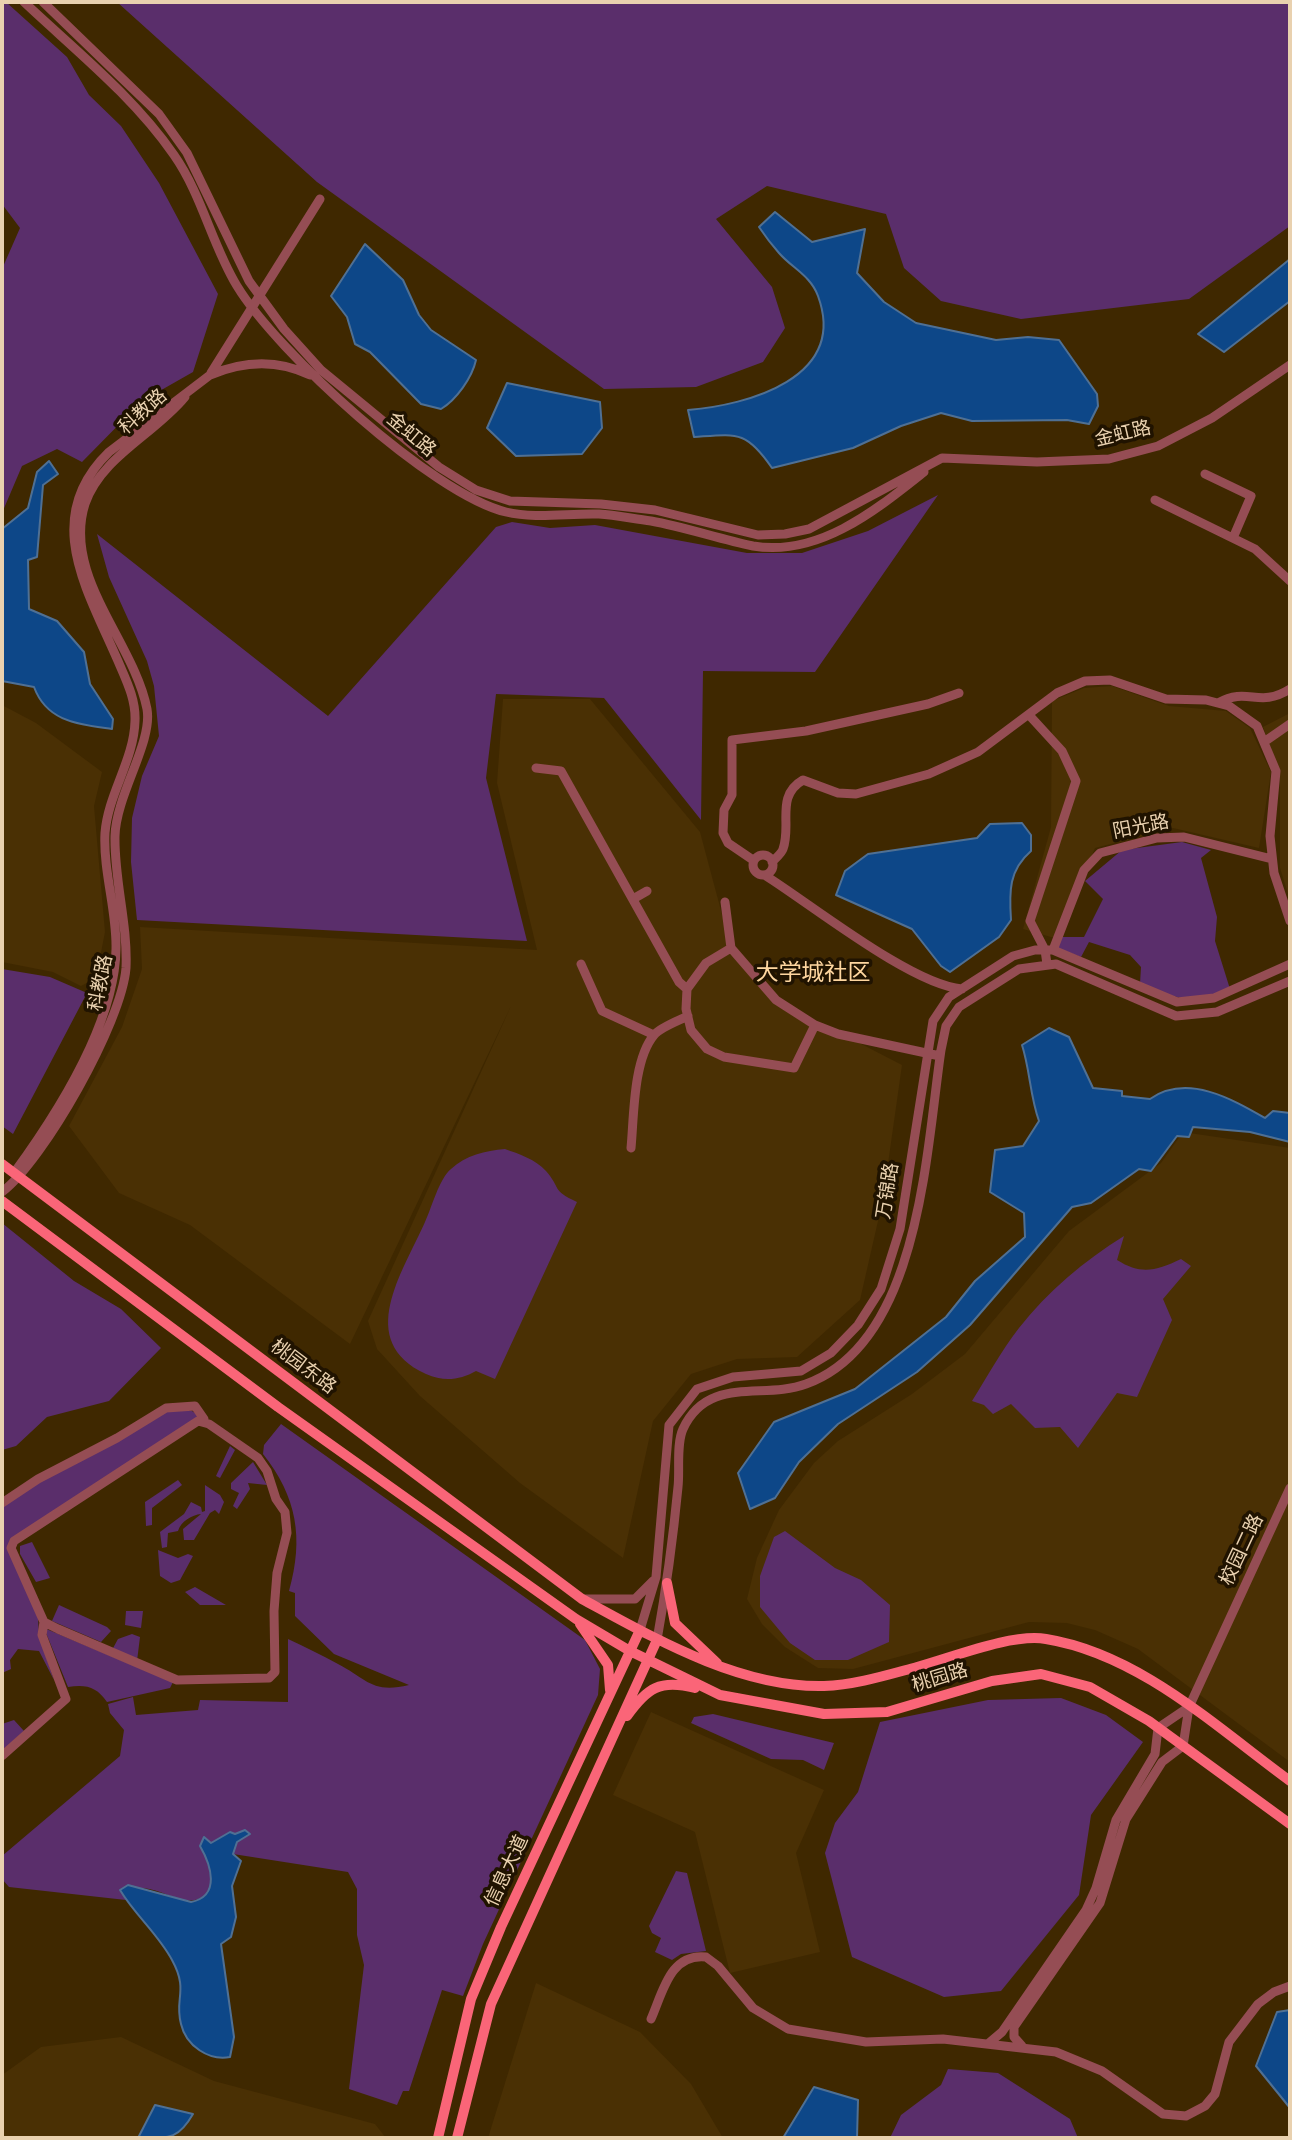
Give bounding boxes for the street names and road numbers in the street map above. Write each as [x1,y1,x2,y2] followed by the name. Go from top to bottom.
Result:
[114,384,172,440] street label: 科教路
[382,408,440,462] street label: 金虹路
[1093,416,1153,452] street label: 金虹路
[1111,810,1171,844] street label: 阳光路
[84,953,118,1013] street label: 科教路
[872,1161,904,1221] street label: 万锦路
[266,1335,340,1399] street label: 桃园东路
[1216,1511,1268,1589] street label: 校园二路
[909,1659,971,1697] street label: 桃园路
[481,1832,533,1910] street label: 信息大道

